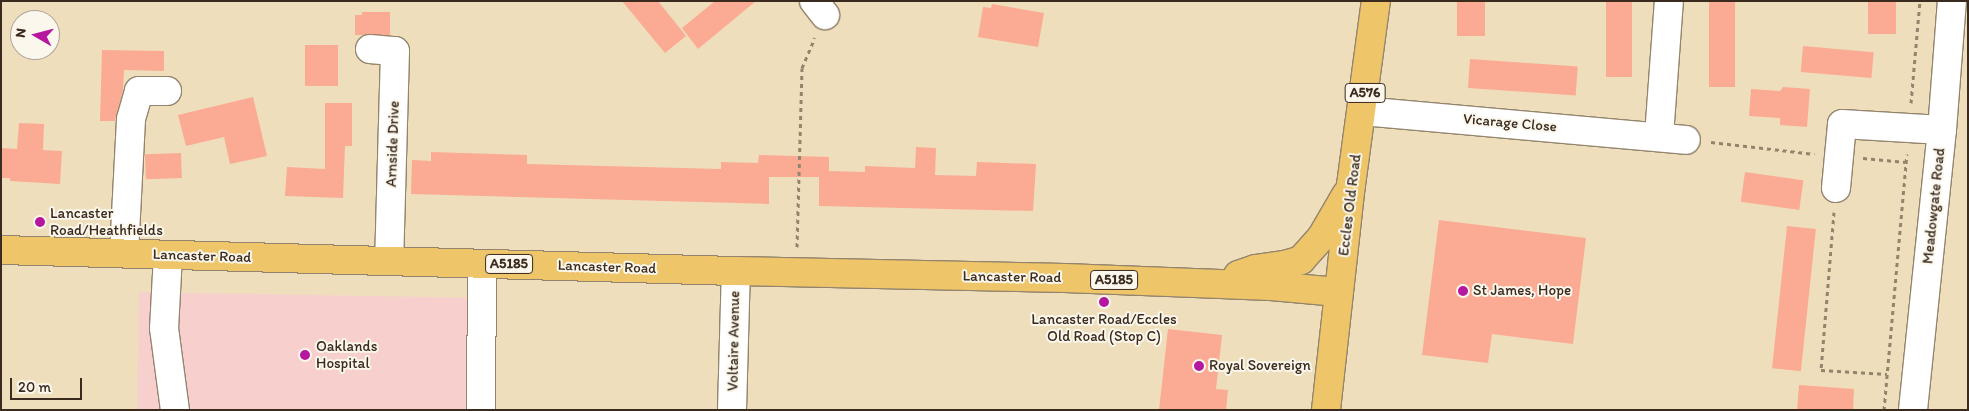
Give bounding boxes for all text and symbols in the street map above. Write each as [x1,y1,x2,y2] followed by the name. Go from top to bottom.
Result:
[10,10,60,60] north arrow
[12,27,30,39] text: N
[1344,82,1386,105] road number: A576
[382,100,404,188] street label: Arnside Drive
[1462,110,1558,136] street label: Vicarage Close
[1919,147,1949,265] street label: Meadowgate Road
[1335,153,1365,257] street label: Eccles Old Road
[50,204,163,239] place label: Lancaster Road/Heathfields
[34,216,46,228] marker: Lancaster Road/Heathfields
[152,245,252,267] street label: Lancaster Road
[484,252,534,276] road number: A5185
[557,256,657,278] street label: Lancaster Road
[962,267,1062,287] street label: Lancaster Road
[1089,268,1139,292] road number: A5185
[1473,282,1572,300] place label: St James, Hope
[1457,285,1469,297] marker: St James, Hope
[724,291,744,391] street label: Voltaire Avenue
[1098,296,1110,308] marker: Lancaster Road/Eccles Old Road (Stop C)
[1031,310,1177,345] place label: Lancaster Road/Eccles Old Road (Stop C)
[316,337,377,372] place label: Oaklands Hospital
[298,348,312,362] marker: Oaklands Hospital
[1209,357,1311,375] place label: Royal Sovereign
[1193,360,1205,372] marker: Royal Sovereign
[12,368,85,400] scale bar
[18,378,51,396] text: 20 m

